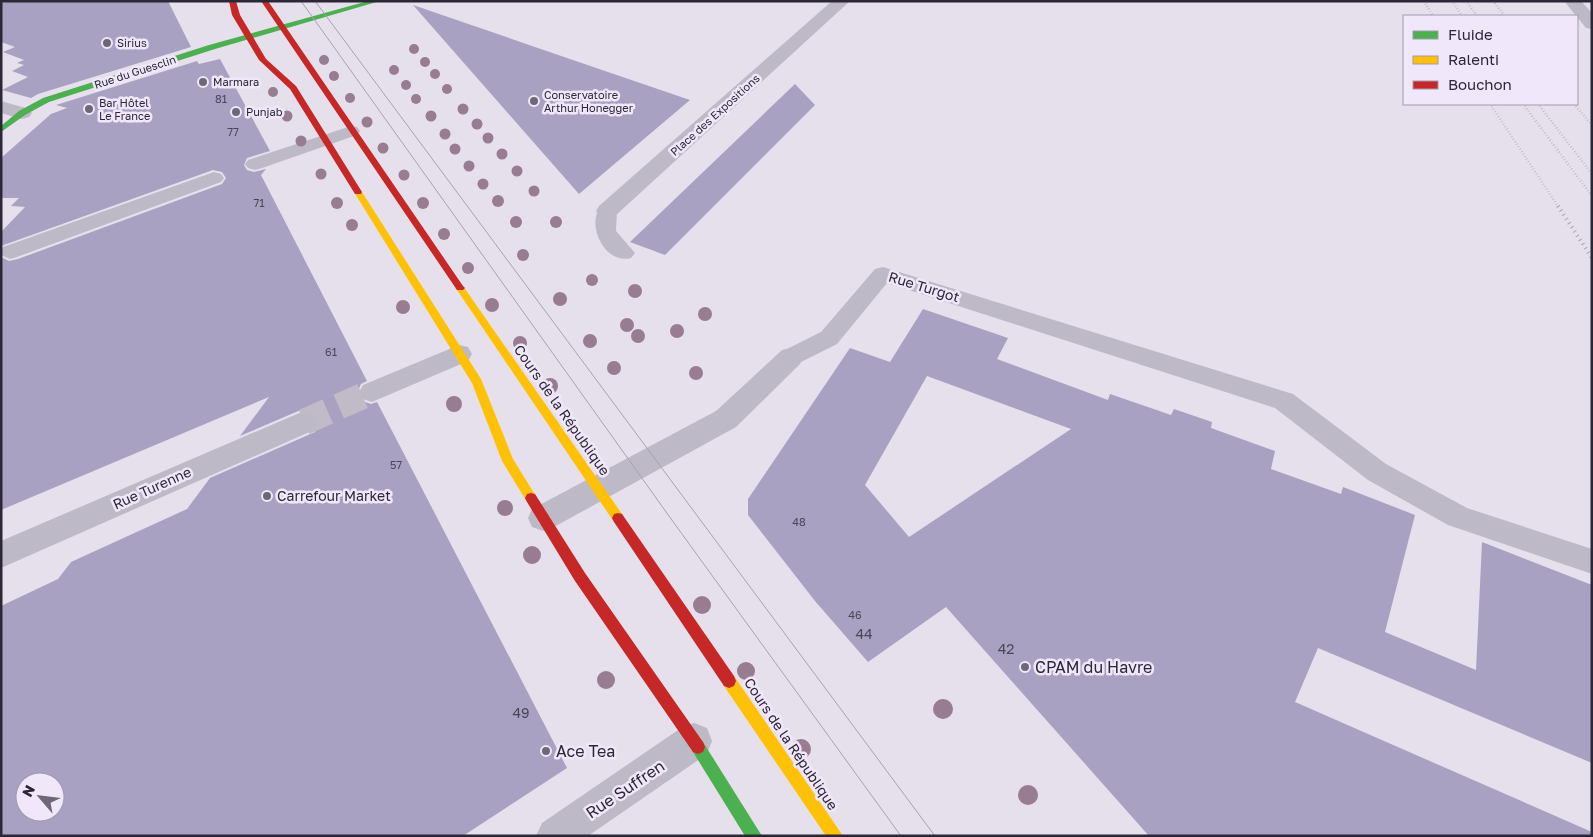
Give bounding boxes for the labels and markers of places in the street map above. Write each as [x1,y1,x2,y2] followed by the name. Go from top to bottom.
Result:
[117,36,147,49] place label: Sirius
[101,37,113,49] marker: Sirius
[213,75,259,88] place label: Marmara
[197,76,209,88] marker: Marmara
[544,88,634,114] place label: Conservatoire Arthur Honegger
[528,95,540,107] marker: Conservatoire Arthur Honegger
[99,96,150,122] place label: Bar Hôtel Le France
[83,103,95,115] marker: Bar Hôtel Le France
[246,105,283,118] place label: Punjab
[230,106,242,118] marker: Punjab
[277,487,391,504] place label: Carrefour Market
[261,490,273,502] marker: Carrefour Market
[1035,657,1152,677] place label: CPAM du Havre
[1019,661,1031,673] marker: CPAM du Havre
[556,741,615,761] place label: Ace Tea
[540,745,552,757] marker: Ace Tea

